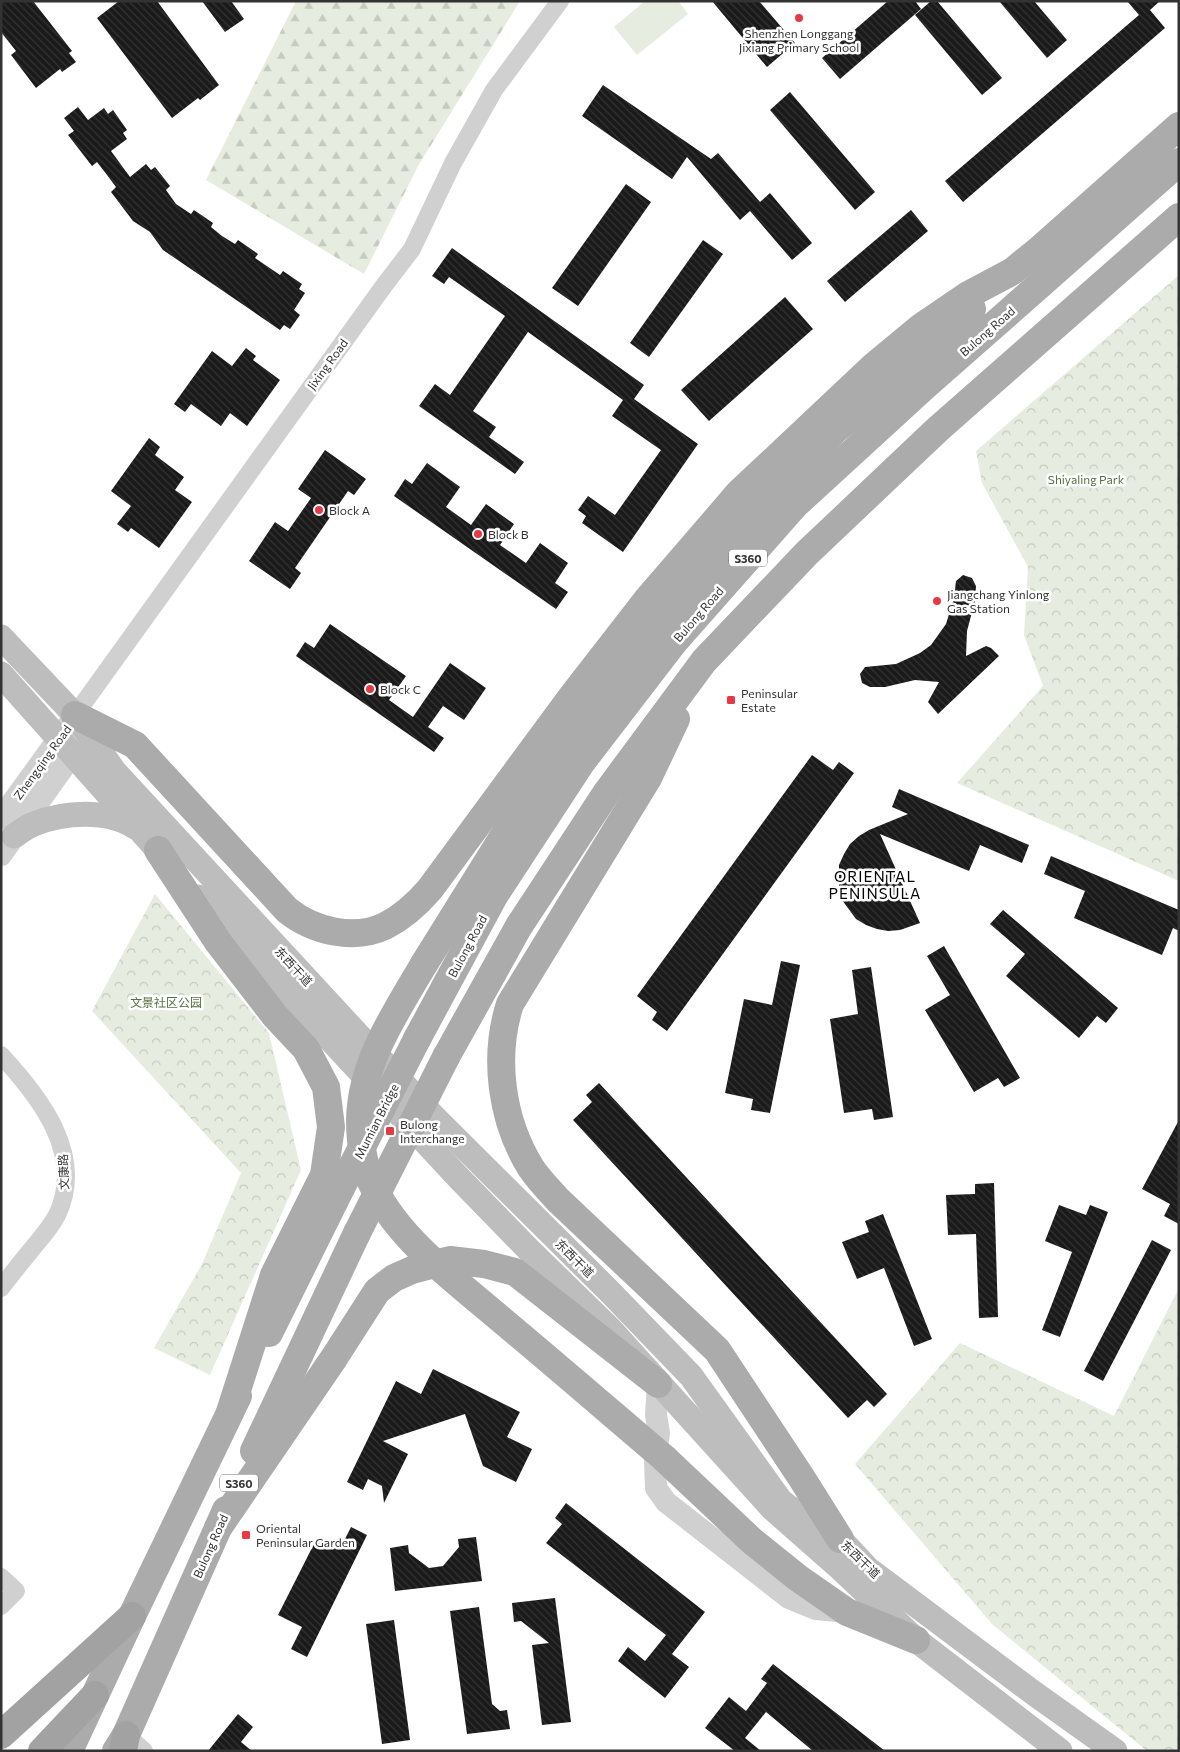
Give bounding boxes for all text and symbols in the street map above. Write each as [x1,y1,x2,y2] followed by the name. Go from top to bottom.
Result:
[793,12,805,24] marker: Shenzhen Longgang Jixiang Primary School
[739,26,859,55] place label: Shenzhen Longgang Jixiang Primary School
[957,303,1017,359] street label: Bulong Road
[304,336,351,393] street label: Jixing Road
[1048,472,1125,486] park label: Shiyaling Park
[329,503,370,517] place label: Block A
[313,504,325,516] marker: Block A
[488,527,529,541] place label: Block B
[472,528,484,540] marker: Block B
[729,550,767,566] road number: S360
[670,584,726,644] street label: Bulong Road
[947,587,1050,615] place label: Jiangchang Yinlong Gas Station
[931,595,943,607] marker: Jiangchang Yinlong Gas Station
[380,682,421,696] place label: Block C
[364,683,376,695] marker: Block C
[741,686,798,714] place label: Peninsular Estate
[725,694,737,706] marker: Peninsular Estate
[10,722,74,802] street label: Zhengqing Road
[829,867,921,902] district label: ORIENTAL PENINSULA
[445,912,489,979] street label: Bulong Road
[273,944,315,988] street label: 东西干道
[130,995,202,1009] park label: 文景社区公园
[351,1081,401,1161] street label: Mumian Bridge
[400,1117,465,1145] place label: Bulong Interchange
[384,1125,396,1137] marker: Bulong Interchange
[55,1154,71,1190] street label: 文康路
[553,1236,597,1280] street label: 东西干道
[220,1475,258,1492] road number: S360
[190,1512,230,1580] street label: Bulong Road
[256,1521,355,1549] place label: Oriental Peninsular Garden
[240,1529,252,1541] marker: Oriental Peninsular Garden
[839,1537,883,1581] street label: 东西干道

